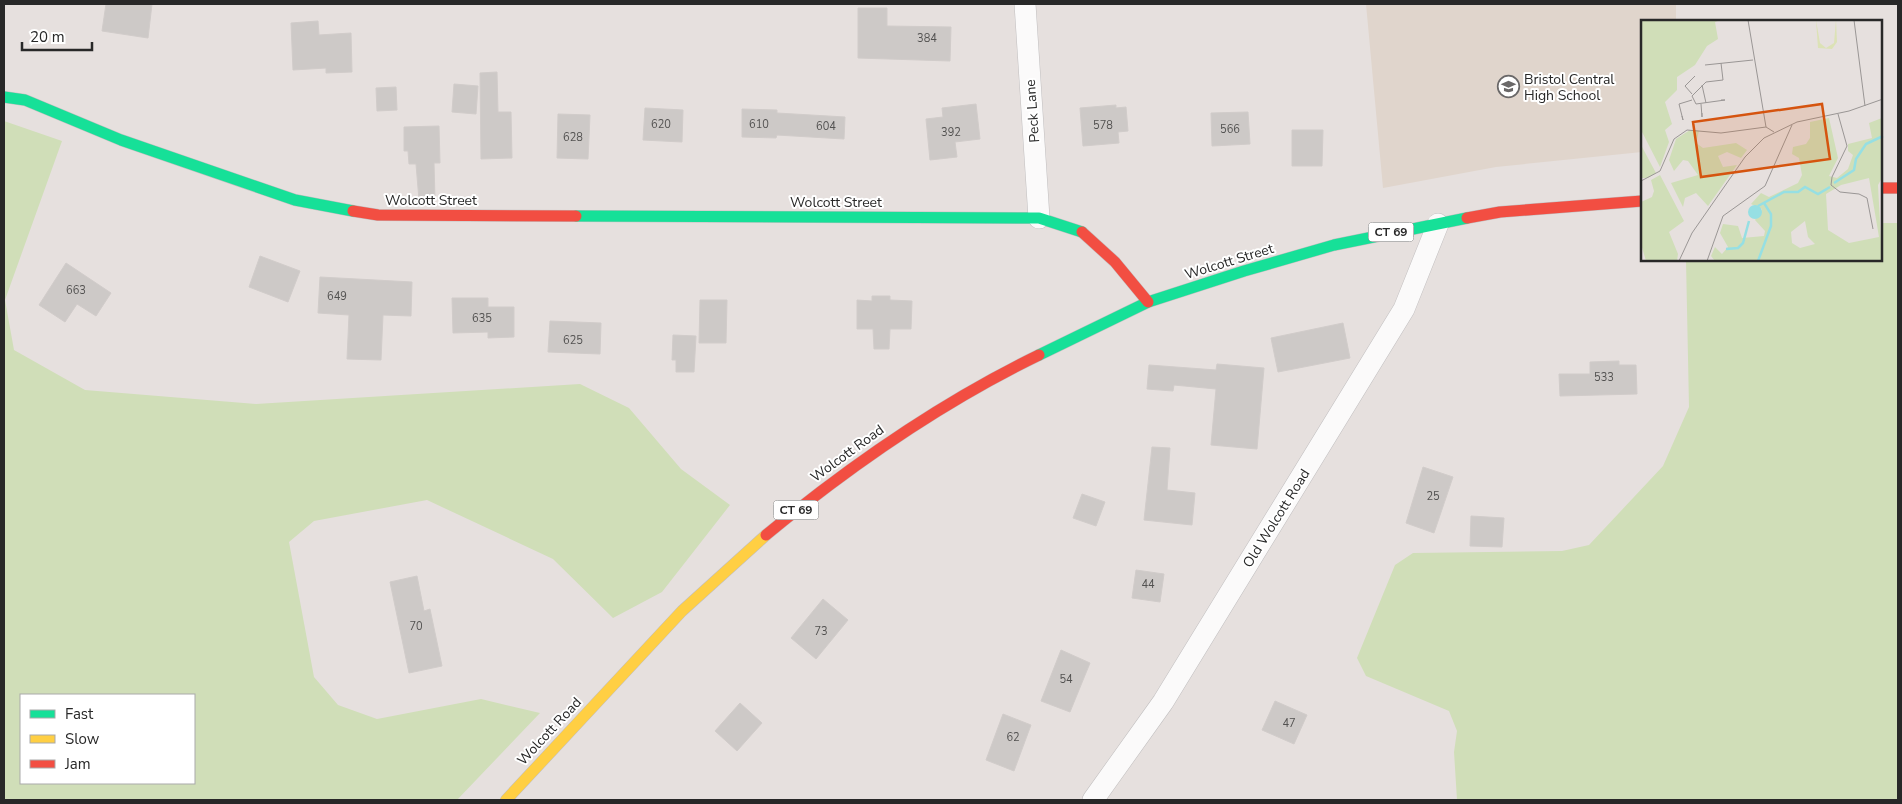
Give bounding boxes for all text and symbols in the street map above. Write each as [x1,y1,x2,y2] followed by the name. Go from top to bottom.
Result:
[22,20,92,52] scale bar
[1641,20,1882,261] inset map
[30,27,65,47] text: 20 m
[917,31,937,46] house number: 384
[1524,70,1615,105] place label: Bristol Central High School
[1496,75,1520,99] school or university icon: Bristol Central High School
[1021,79,1044,143] street label: Peck Lane
[651,117,671,132] house number: 620
[749,117,769,132] house number: 610
[1093,118,1113,133] house number: 578
[816,119,836,134] house number: 604
[1220,122,1240,137] house number: 566
[941,125,961,140] house number: 392
[563,130,583,145] house number: 628
[385,191,477,210] street label: Wolcott Street
[790,193,882,212] street label: Wolcott Street
[1368,222,1414,242] road number: CT 69
[1182,239,1276,284] street label: Wolcott Street
[66,283,86,298] house number: 663
[327,289,347,304] house number: 649
[472,311,492,326] house number: 635
[563,333,583,348] house number: 625
[1594,370,1614,385] house number: 533
[807,420,888,486] street label: Wolcott Road
[1238,465,1314,571] street label: Old Wolcott Road
[1426,489,1440,504] house number: 25
[774,500,818,520] road number: CT 69
[1141,577,1155,592] house number: 44
[409,619,423,634] house number: 70
[814,624,828,639] house number: 73
[1059,672,1073,687] house number: 54
[513,693,586,769] street label: Wolcott Road
[20,694,195,784] legend
[65,704,94,724] text: Fast
[1282,716,1296,731] house number: 47
[65,729,100,749] text: Slow
[1006,730,1020,745] house number: 62
[64,754,91,774] text: Jam

